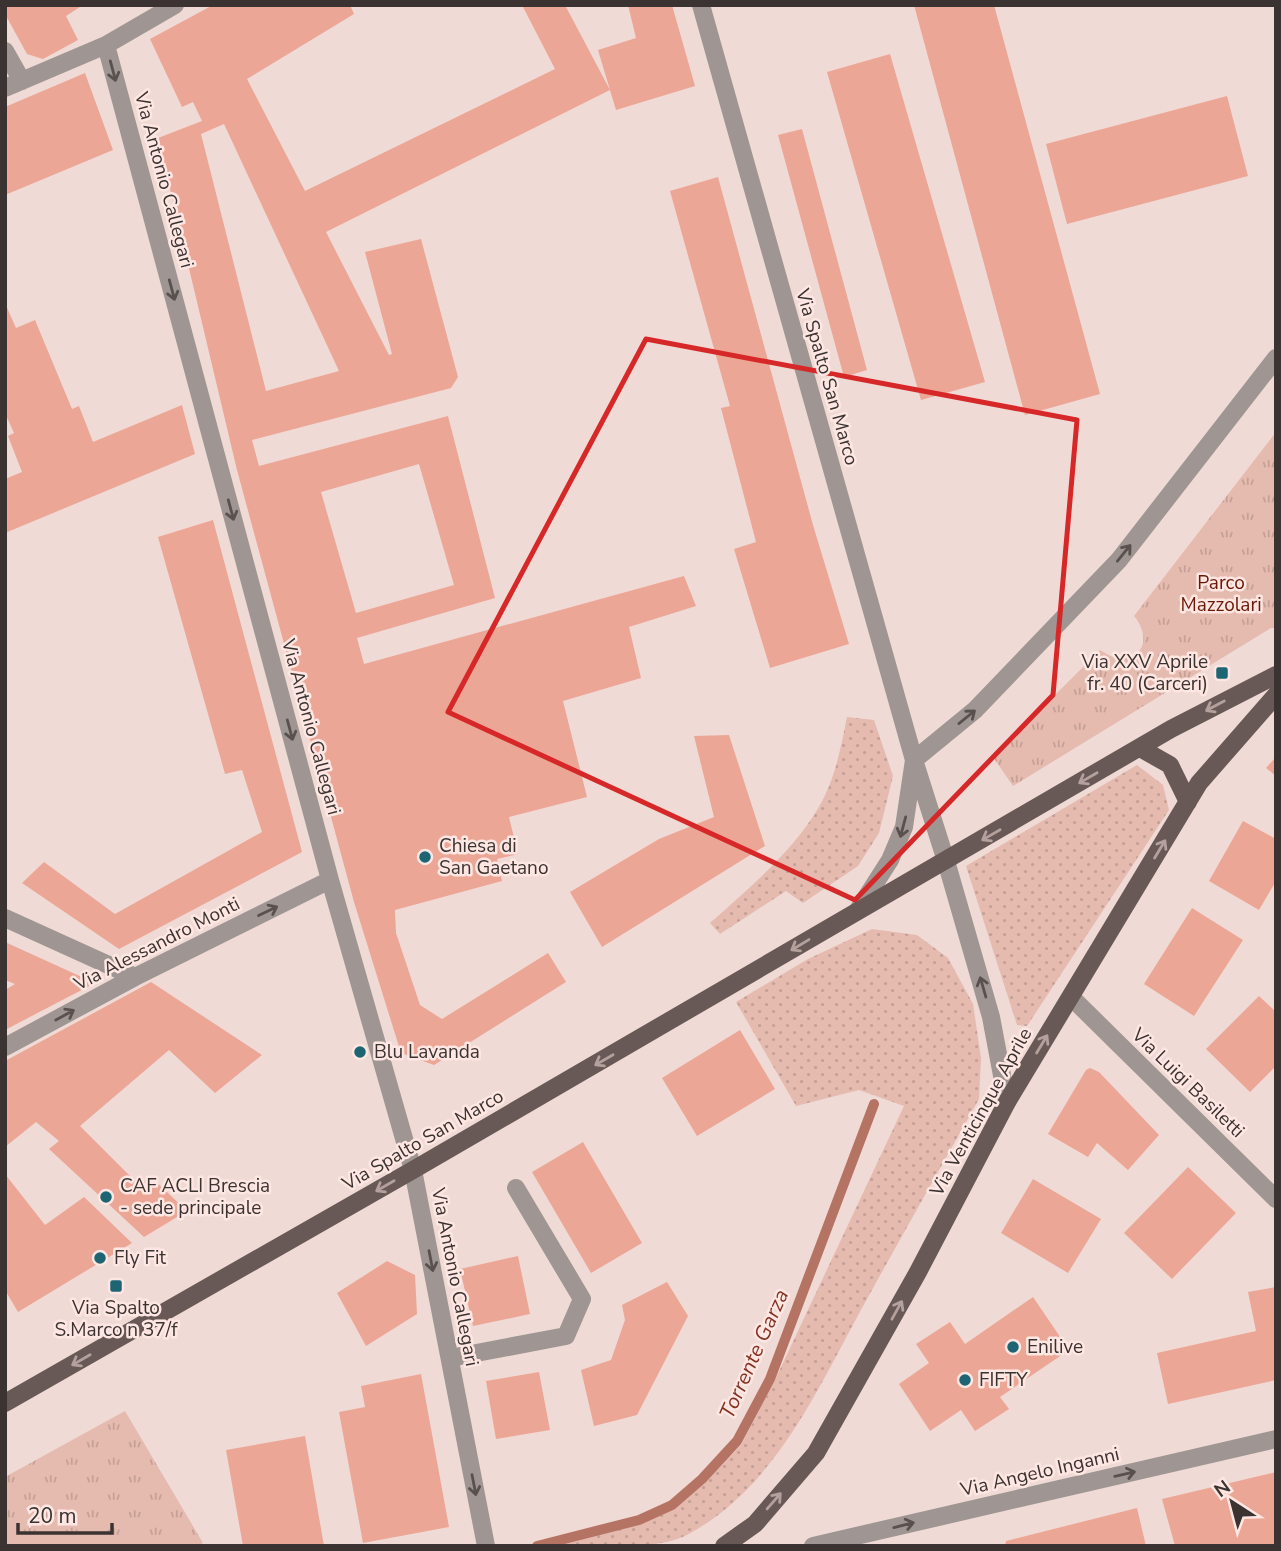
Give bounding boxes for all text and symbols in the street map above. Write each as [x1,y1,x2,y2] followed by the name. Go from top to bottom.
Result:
[107,59,120,81] one-way arrow
[128,88,200,271] street label: Via Antonio Callegari
[166,279,179,301] one-way arrow
[789,285,865,468] street label: Via Spalto San Marco
[225,498,238,521] one-way arrow
[1116,544,1132,562] one-way arrow
[1180,570,1262,618] park label: Parco Mazzolari
[275,635,347,818] street label: Via Antonio Callegari
[1080,649,1208,697] place label: Via XXV Aprile fr. 40 (Carceri)
[1214,665,1230,681] marker: Via XXV Aprile fr. 40 (Carceri)
[1205,700,1226,714] one-way arrow
[957,709,975,724] one-way arrow
[284,718,297,740] one-way arrow
[1078,772,1098,786] one-way arrow
[895,816,908,838] one-way arrow
[982,828,1002,842] one-way arrow
[439,833,548,881] place label: Chiesa di San Gaetano
[1153,840,1167,860] one-way arrow
[417,849,433,865] marker: Chiesa di San Gaetano
[69,891,244,998] street label: Via Alessandro Monti
[257,904,278,918] one-way arrow
[790,938,810,952] one-way arrow
[976,977,989,999] one-way arrow
[54,1008,75,1021] one-way arrow
[1125,1022,1250,1144] street label: Via Luigi Basiletti
[923,1023,1038,1202] street label: Via Venticinque Aprile
[1036,1034,1050,1054] one-way arrow
[374,1039,480,1065] place label: Blu Lavanda
[352,1044,368,1060] marker: Blu Lavanda
[594,1053,614,1067] one-way arrow
[337,1083,508,1197] street label: Via Spalto San Marco
[120,1173,270,1221] place label: CAF ACLI Brescia - sede principale
[376,1179,396,1193] one-way arrow
[425,1185,485,1368] street label: Via Antonio Callegari
[98,1189,114,1205] marker: CAF ACLI Brescia - sede principale
[114,1245,166,1271] place label: Fly Fit
[424,1249,438,1272] one-way arrow
[92,1250,108,1266] marker: Fly Fit
[108,1278,124,1294] marker: Via Spalto S.Marco n 37/f
[713,1285,795,1423] water label: Torrente Garza
[54,1295,178,1343] place label: Via Spalto S.Marco n 37/f
[891,1300,904,1321] one-way arrow
[1027,1334,1083,1360] place label: Enilive
[1005,1339,1021,1355] marker: Enilive
[72,1353,92,1367] one-way arrow
[979,1367,1028,1393] place label: FIFTY
[957,1372,973,1388] marker: FIFTY
[957,1441,1122,1503] street label: Via Angelo Inganni
[1113,1466,1136,1480] one-way arrow
[1197,1467,1267,1537] north arrow
[468,1473,481,1496] one-way arrow
[1209,1474,1236,1504] text: N
[18,1492,112,1536] scale bar
[766,1492,782,1510] one-way arrow
[28,1502,77,1530] text: 20 m
[892,1518,914,1531] one-way arrow

